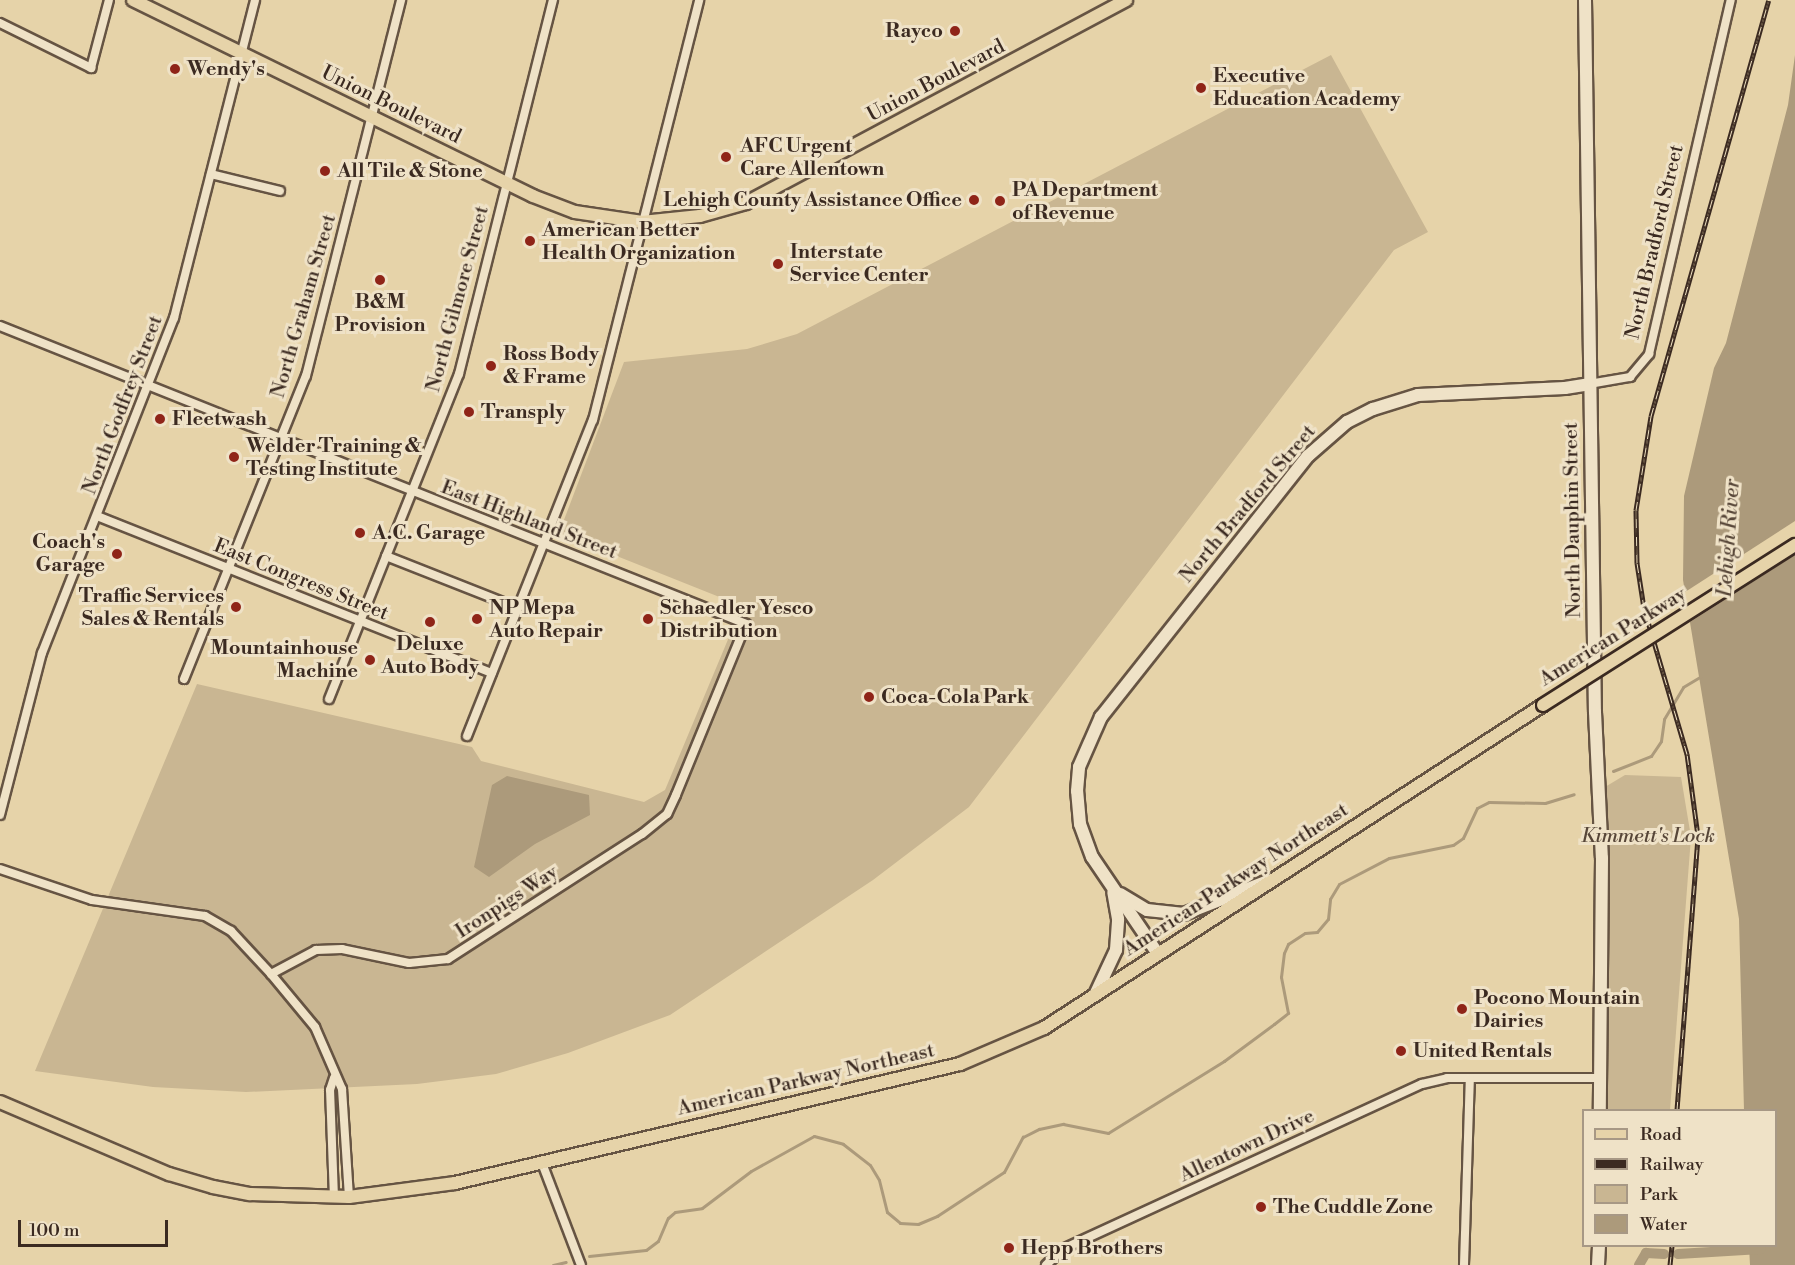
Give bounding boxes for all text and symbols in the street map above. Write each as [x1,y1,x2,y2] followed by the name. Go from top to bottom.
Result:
[885,19,943,43] place label: Rayco
[948,24,962,38] marker: Rayco
[863,35,1009,127] street label: Union Boulevard
[187,57,265,81] place label: Wendy's
[317,61,465,149] street label: Union Boulevard
[168,62,182,76] marker: Wendy's
[1213,64,1401,111] place label: Executive Education Academy
[1194,81,1208,95] marker: Executive Education Academy
[740,134,884,181] place label: AFC Urgent Care Allentown
[1621,142,1689,342] street label: North Bradford Street
[717,148,735,166] marker: AFC Urgent Care Allentown
[337,159,483,183] place label: All Tile & Stone
[318,164,332,178] marker: All Tile & Stone
[1012,178,1158,225] place label: PA Department of Revenue
[663,188,962,212] place label: Lehigh County Assistance Office
[967,193,981,207] marker: Lehigh County Assistance Office
[993,194,1007,208] marker: PA Department of Revenue
[422,203,494,395] street label: North Gilmore Street
[266,211,342,401] street label: North Graham Street
[542,218,735,265] place label: American Better Health Organization
[523,234,537,248] marker: American Better Health Organization
[790,240,929,287] place label: Interstate Service Center
[771,257,785,271] marker: Interstate Service Center
[373,273,387,287] marker: B&M Provision
[335,290,425,337] place label: B&M Provision
[78,312,168,498] street label: North Godfrey Street
[503,342,599,389] place label: Ross Body & Frame
[484,359,498,373] marker: Ross Body & Frame
[481,400,565,424] place label: Transply
[462,405,476,419] marker: Transply
[172,407,267,431] place label: Fleetwash
[153,412,167,426] marker: Fleetwash
[1175,420,1321,588] street label: North Bradford Street
[1559,422,1587,618] street label: North Dauphin Street
[246,434,422,481] place label: Welder Training & Testing Institute
[227,450,241,464] marker: Welder Training & Testing Institute
[438,475,620,565] street label: East Highland Street
[1712,478,1746,598] water label: Lehigh River
[372,521,485,545] place label: A.C. Garage
[353,526,367,540] marker: A.C. Garage
[32,530,105,577] place label: Coach's Garage
[210,534,392,626] street label: East Congress Street
[110,547,124,561] marker: Coach's Garage
[1535,582,1691,692] street label: American Parkway
[79,584,224,631] place label: Traffic Services Sales & Rentals
[489,596,603,643] place label: NP Mepa Auto Repair
[660,596,814,643] place label: Schaedler Yesco Distribution
[229,600,243,614] marker: Traffic Services Sales & Rentals
[470,612,484,626] marker: NP Mepa Auto Repair
[641,612,655,626] marker: Schaedler Yesco Distribution
[423,615,437,629] marker: Deluxe Auto Body
[381,632,479,679] place label: Deluxe Auto Body
[210,636,358,683] place label: Mountainhouse Machine
[363,653,377,667] marker: Mountainhouse Machine
[881,685,1029,709] place label: Coca-Cola Park
[862,690,876,704] marker: Coca-Cola Park
[1119,798,1353,962] street label: American Parkway Northeast
[1581,824,1715,848] park label: Kimmett's Lock
[451,860,563,944] street label: Ironpigs Way
[1474,986,1640,1033] place label: Pocono Mountain Dairies
[1455,1002,1469,1016] marker: Pocono Mountain Dairies
[675,1039,937,1121] street label: American Parkway Northeast
[1413,1039,1552,1063] place label: United Rentals
[1394,1044,1408,1058] marker: United Rentals
[1176,1104,1318,1188] street label: Allentown Drive
[1582,1109,1777,1247] legend
[1640,1123,1682,1146] text: Road
[1640,1153,1703,1176] text: Railway
[1640,1183,1677,1206] text: Park
[1273,1195,1433,1219] place label: The Cuddle Zone
[1254,1200,1268,1214] marker: The Cuddle Zone
[21,1208,171,1246] scale bar
[1640,1213,1687,1236] text: Water
[29,1219,80,1242] text: 100 m
[1021,1236,1163,1260] place label: Hepp Brothers
[1002,1241,1016,1255] marker: Hepp Brothers

